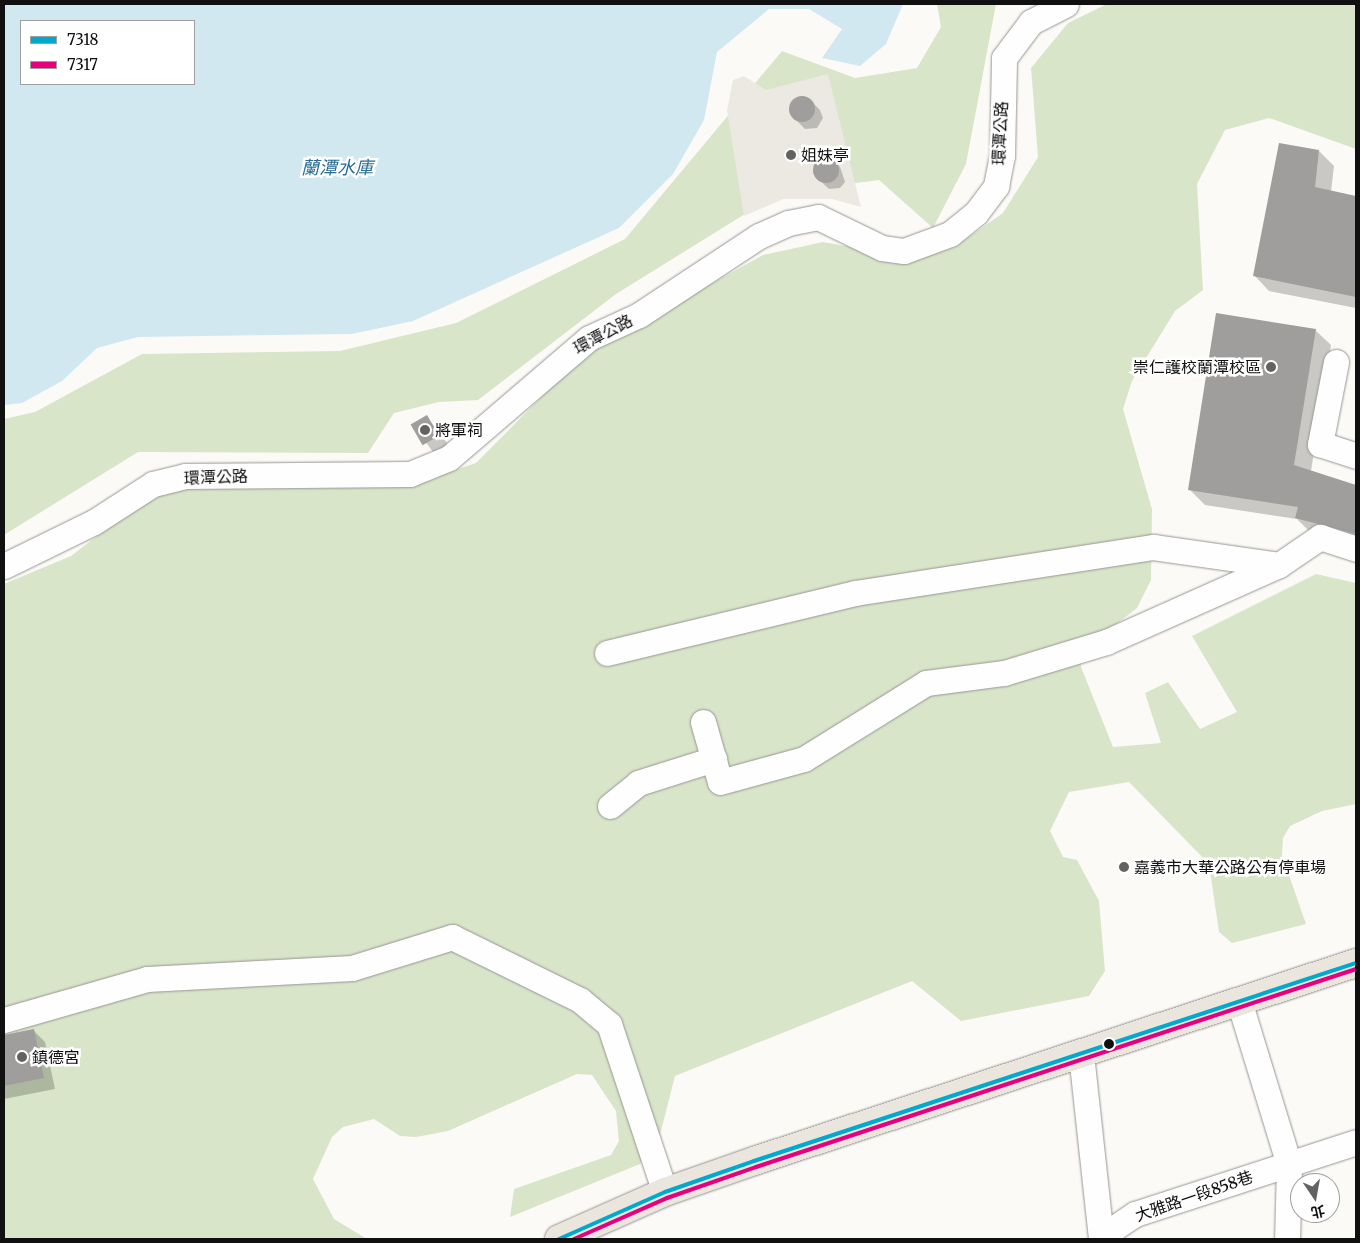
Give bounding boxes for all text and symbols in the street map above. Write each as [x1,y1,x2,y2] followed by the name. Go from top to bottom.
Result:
[20,20,195,85] legend
[67,30,99,49] text: 7318
[67,55,98,74] text: 7317
[989,101,1011,165] street label: 環潭公路
[801,145,849,165] place label: 姐妹亭
[785,149,797,161] marker: 姐妹亭
[301,157,373,179] water label: 蘭潭水庫
[570,311,636,357] street label: 環潭公路
[1133,357,1261,377] place label: 崇仁護校蘭潭校區
[1265,361,1277,373] marker: 崇仁護校蘭潭校區
[435,420,483,440] place label: 將軍祠
[419,424,431,436] marker: 將軍祠
[184,466,248,488] street label: 環潭公路
[1134,857,1326,877] place label: 嘉義市大華公路公有停車場
[1118,861,1130,873] marker: 嘉義市大華公路公有停車場
[1104,1039,1114,1049] unlabelled marker
[32,1047,80,1067] place label: 鎮德宮
[16,1051,28,1063] marker: 鎮德宮
[1133,1167,1255,1225] street label: 大雅路一段858巷
[1290,1173,1340,1223] north arrow
[1309,1201,1327,1222] text: 北

